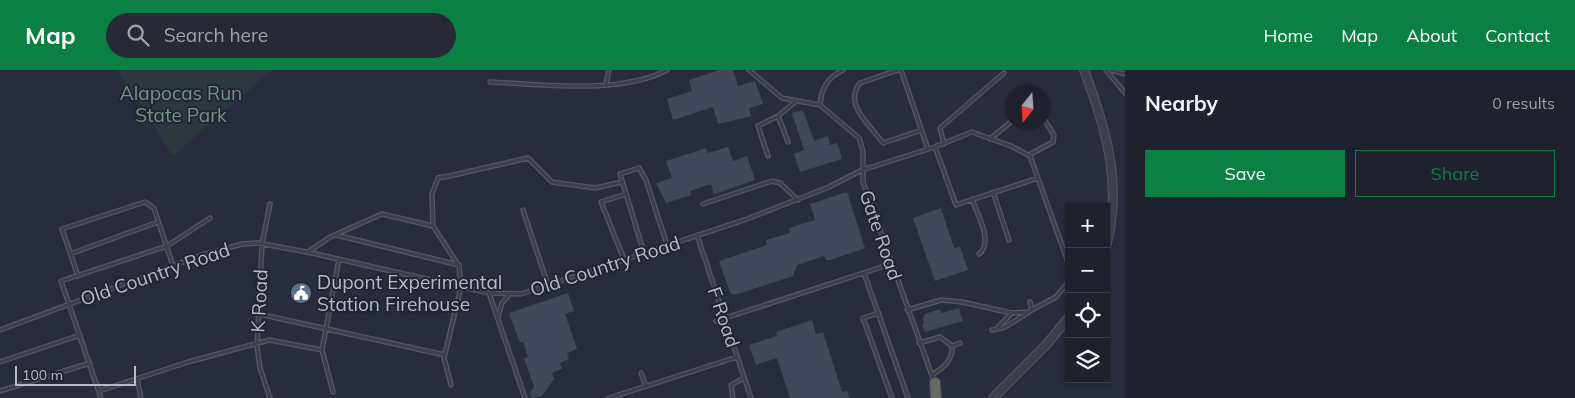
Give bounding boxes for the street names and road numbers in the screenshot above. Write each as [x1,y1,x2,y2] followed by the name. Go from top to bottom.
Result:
[854,187,908,283] street label: Gate Road
[527,230,683,302] street label: Old Country Road
[77,237,233,311] street label: Old Country Road
[245,269,273,333] street label: K Road
[703,284,745,350] street label: F Road

